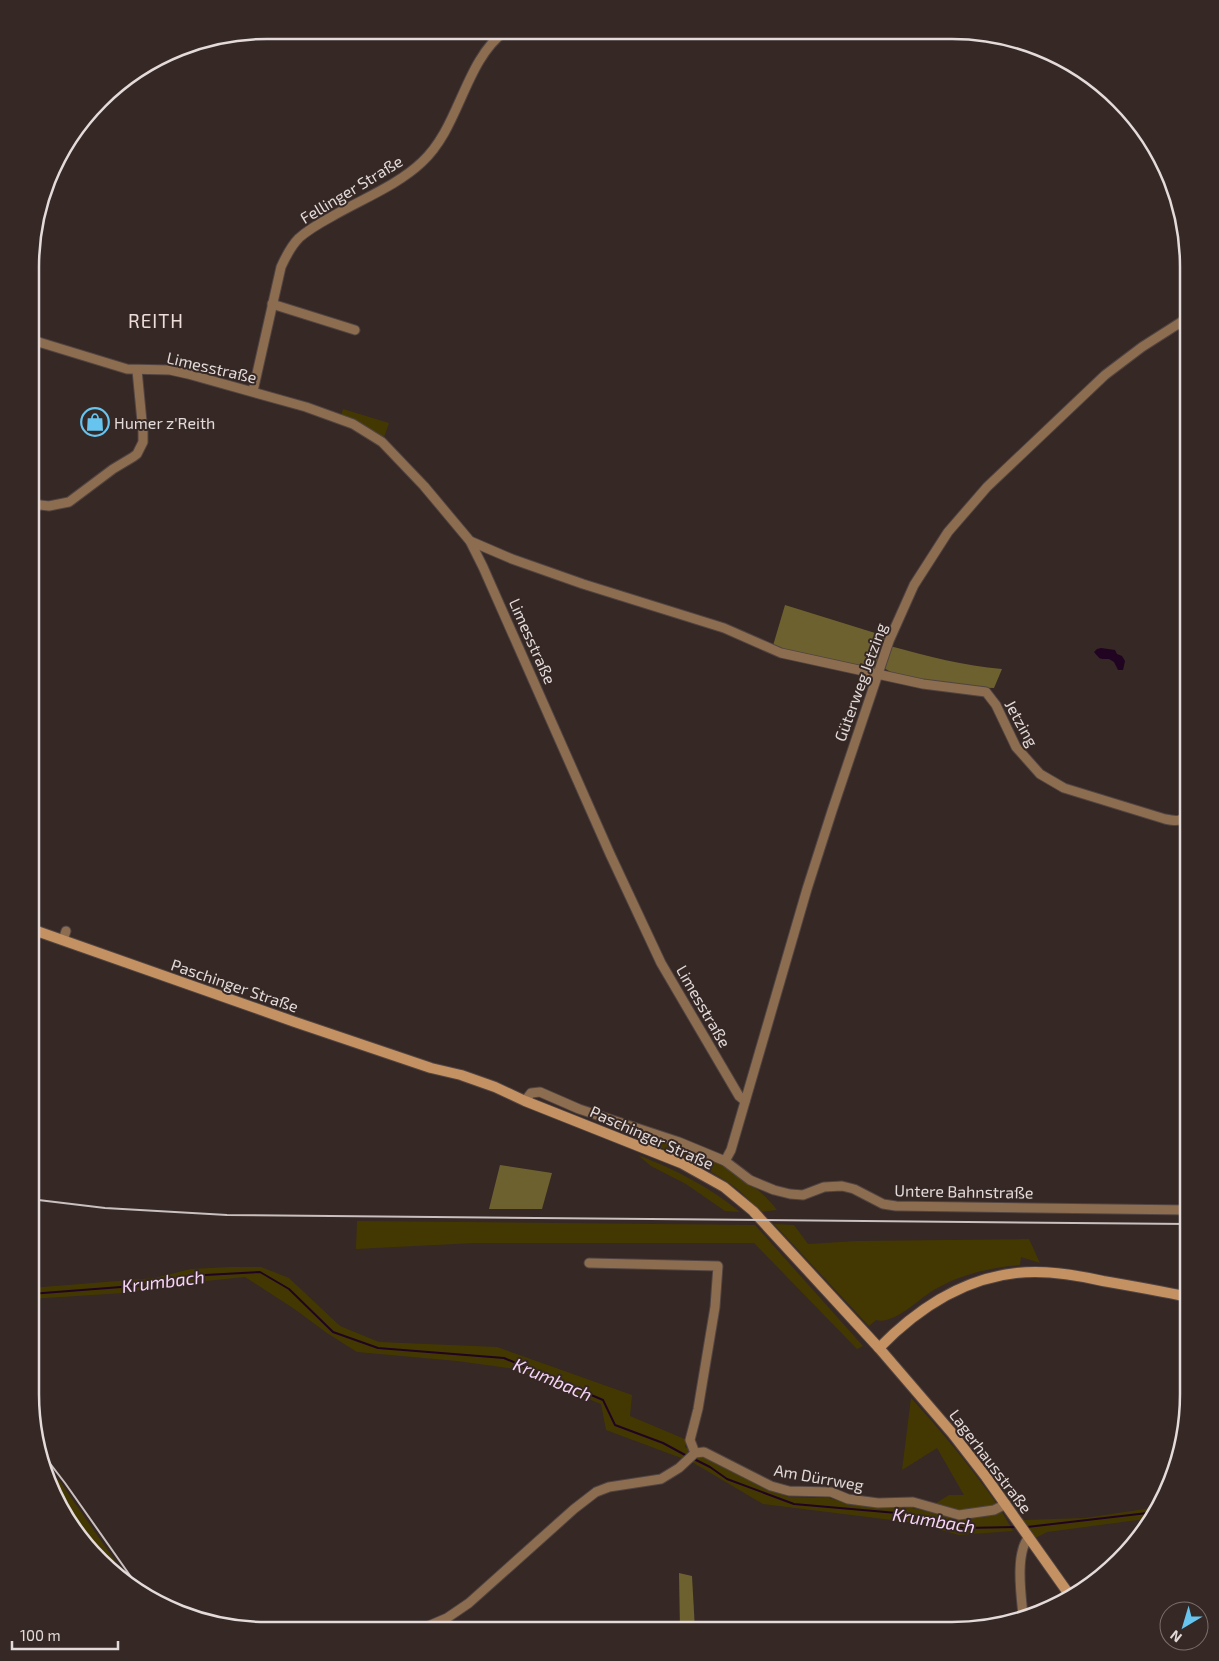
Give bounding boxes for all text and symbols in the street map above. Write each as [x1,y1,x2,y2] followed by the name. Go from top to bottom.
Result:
[296,151,406,227] street label: Fellinger Straße
[128,309,184,332] district label: REITH
[165,347,259,387] street label: Limesstraße
[80,407,110,437] shop icon: Humer z'Reith
[114,413,215,432] place label: Humer z'Reith
[506,595,560,687] street label: Limesstraße
[830,620,890,744] street label: Güterweg Jetzing
[1001,696,1043,750] street label: Jetzing
[169,954,301,1016] street label: Paschinger Straße
[673,962,735,1050] street label: Limesstraße
[587,1101,717,1173] street label: Paschinger Straße
[894,1180,1034,1202] street label: Untere Bahnstraße
[120,1265,206,1297] water label: Krumbach
[510,1353,596,1405] water label: Krumbach
[946,1405,1036,1517] street label: Lagerhausstraße
[773,1460,865,1494] street label: Am Dürrweg
[891,1503,977,1537] water label: Krumbach
[1159,1601,1209,1651] north arrow
[12,1618,119,1650] scale bar
[20,1626,61,1644] text: 100 m
[1166,1627,1185,1646] text: N

